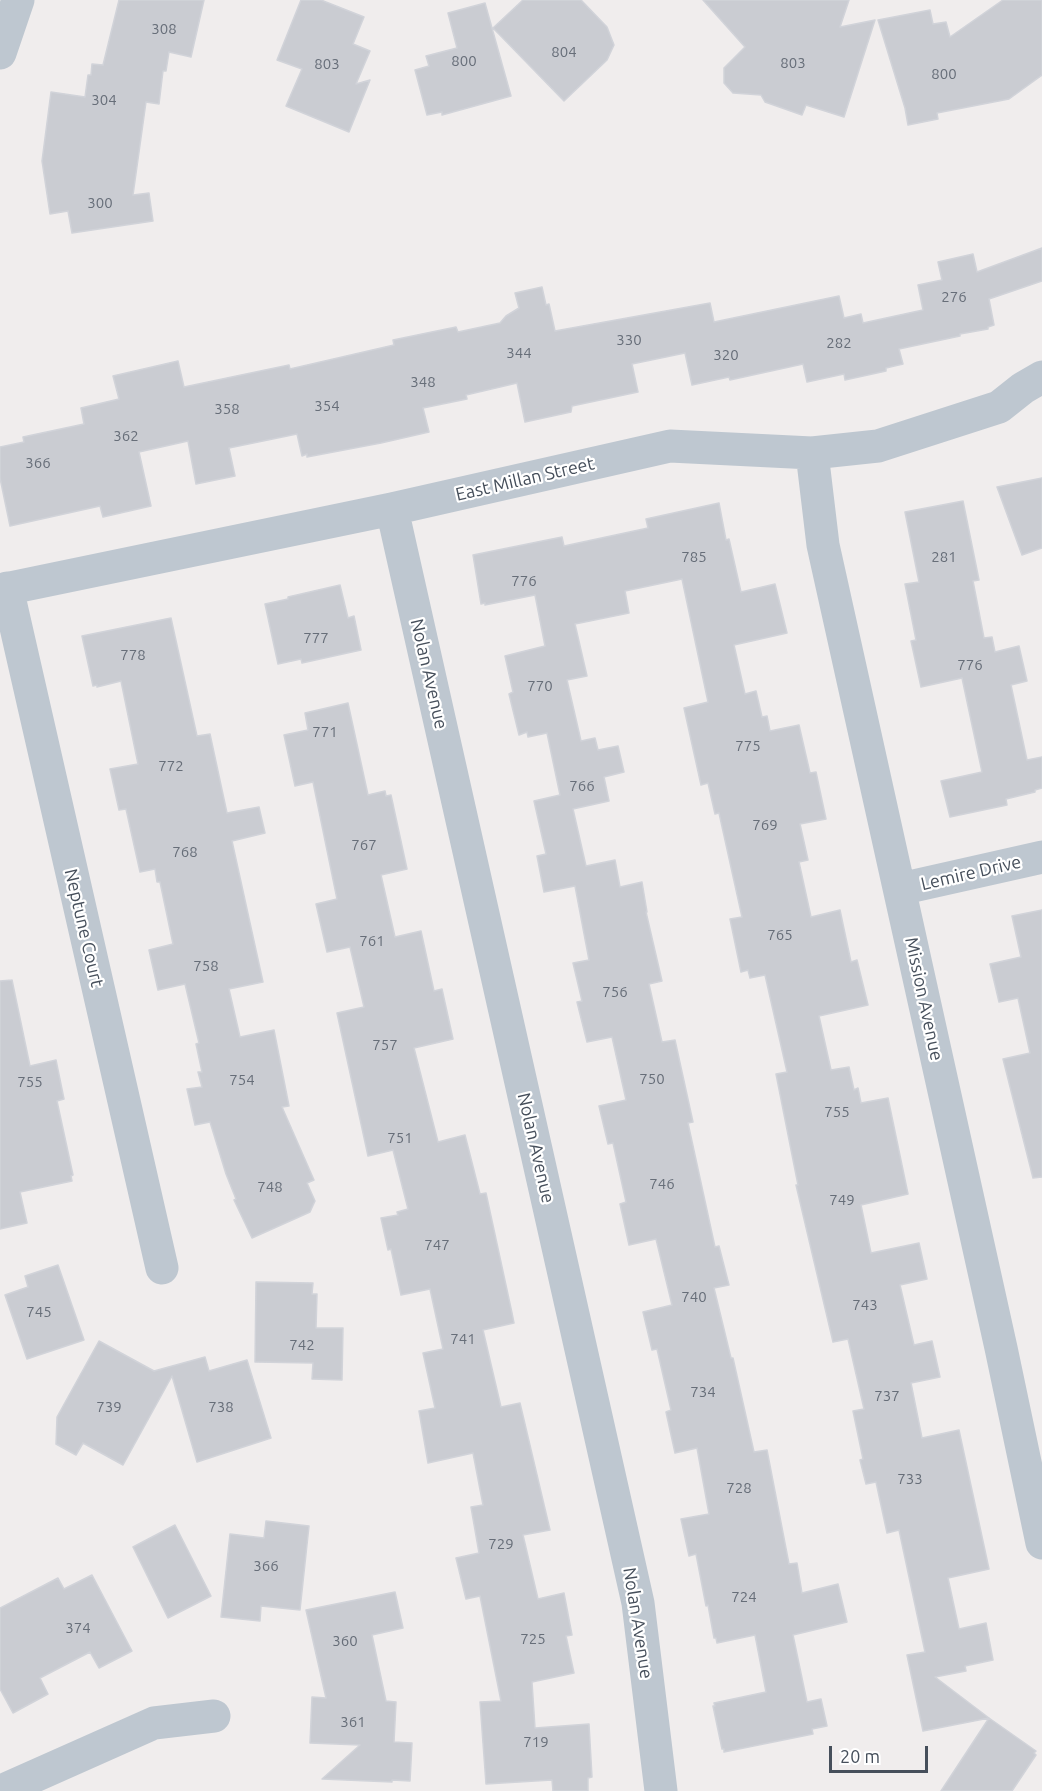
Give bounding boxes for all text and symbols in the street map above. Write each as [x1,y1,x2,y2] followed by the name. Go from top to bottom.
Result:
[151,20,177,38] house number: 308
[551,43,577,61] house number: 804
[451,52,477,70] house number: 800
[780,54,806,72] house number: 803
[314,55,340,73] house number: 803
[931,65,957,83] house number: 800
[91,91,117,109] house number: 304
[87,194,113,212] house number: 300
[941,288,967,306] house number: 276
[616,331,642,349] house number: 330
[826,334,852,352] house number: 282
[506,344,532,362] house number: 344
[713,346,739,364] house number: 320
[410,373,436,391] house number: 348
[314,397,340,415] house number: 354
[214,400,240,418] house number: 358
[113,427,139,445] house number: 362
[454,453,596,505] street label: East Millan Street
[25,454,51,472] house number: 366
[681,548,707,566] house number: 785
[931,548,957,566] house number: 281
[511,572,537,590] house number: 776
[406,617,452,731] street label: Nolan Avenue
[303,629,329,647] house number: 777
[120,646,146,664] house number: 778
[957,656,983,674] house number: 776
[527,677,553,695] house number: 770
[312,723,338,741] house number: 771
[735,737,761,755] house number: 775
[158,757,184,775] house number: 772
[569,777,595,795] house number: 766
[752,816,778,834] house number: 769
[351,836,377,854] house number: 767
[172,843,198,861] house number: 768
[919,851,1023,895] street label: Lemire Drive
[60,867,108,989] street label: Neptune Court
[767,926,793,944] house number: 765
[359,932,385,950] house number: 761
[900,935,948,1063] street label: Mission Avenue
[193,957,219,975] house number: 758
[602,983,628,1001] house number: 756
[372,1036,398,1054] house number: 757
[639,1070,665,1088] house number: 750
[229,1071,255,1089] house number: 754
[17,1073,43,1091] house number: 755
[513,1091,559,1205] street label: Nolan Avenue
[824,1103,850,1121] house number: 755
[387,1129,413,1147] house number: 751
[649,1175,675,1193] house number: 746
[257,1178,283,1196] house number: 748
[829,1191,855,1209] house number: 749
[424,1236,450,1254] house number: 747
[681,1288,707,1306] house number: 740
[852,1296,878,1314] house number: 743
[26,1303,52,1321] house number: 745
[450,1330,476,1348] house number: 741
[289,1336,315,1354] house number: 742
[690,1383,716,1401] house number: 734
[874,1387,900,1405] house number: 737
[96,1398,122,1416] house number: 739
[208,1398,234,1416] house number: 738
[897,1470,923,1488] house number: 733
[726,1479,752,1497] house number: 728
[488,1535,514,1553] house number: 729
[253,1557,279,1575] house number: 366
[619,1566,657,1680] street label: Nolan Avenue
[731,1588,757,1606] house number: 724
[65,1619,91,1637] house number: 374
[520,1630,546,1648] house number: 725
[332,1632,358,1650] house number: 360
[340,1713,366,1731] house number: 361
[523,1733,549,1751] house number: 719
[832,1734,931,1772] scale bar
[840,1746,880,1766] text: 20 m

